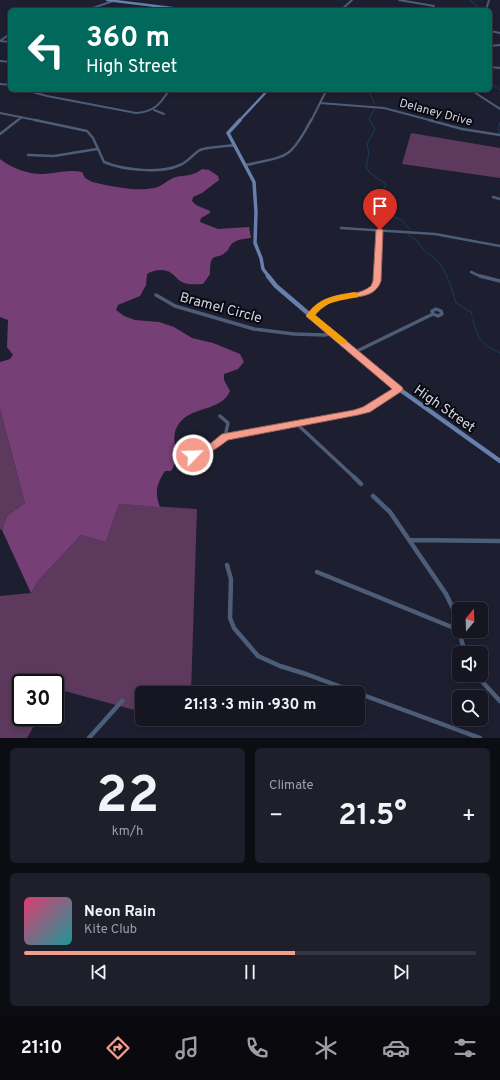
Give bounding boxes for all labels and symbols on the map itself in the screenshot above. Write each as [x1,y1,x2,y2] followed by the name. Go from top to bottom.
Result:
[398,96,474,130] street label: Delaney Drive
[363,189,397,230] pin
[178,289,264,328] street label: Bramel Circle
[410,382,478,437] street label: High Street
[172,434,214,476] position arrow
[452,602,488,638] north arrow
[12,674,64,726] speed limit sign: 30

